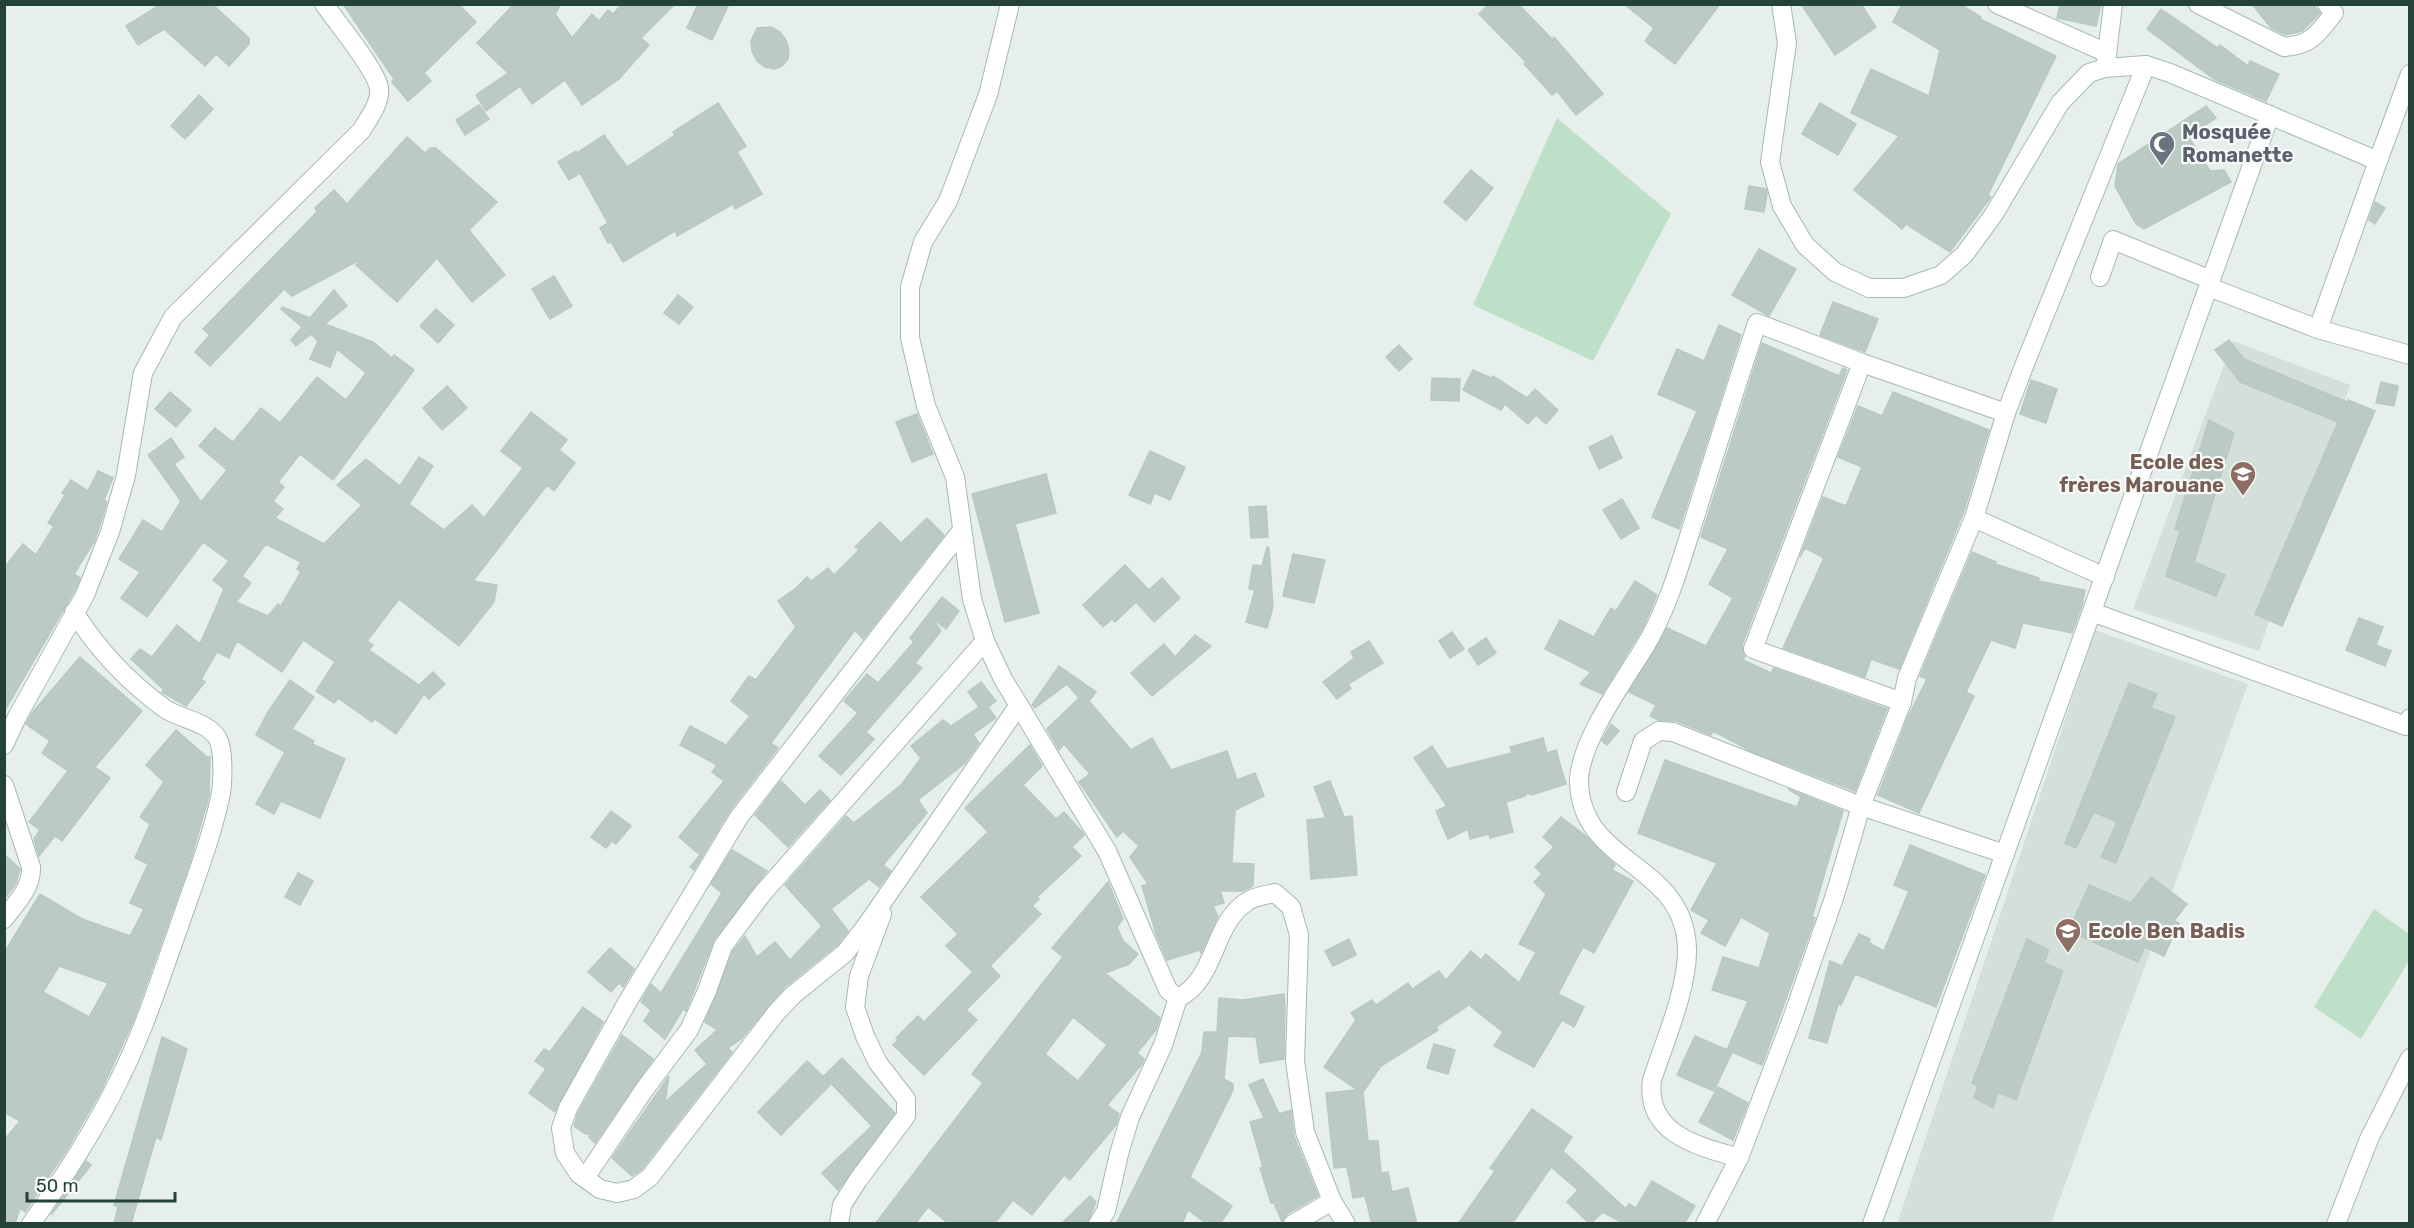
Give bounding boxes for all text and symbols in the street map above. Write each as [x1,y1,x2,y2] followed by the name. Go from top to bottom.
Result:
[2182,120,2293,167] place label: Mosquée Romanette
[2147,129,2177,167] mosque icon: Mosquée Romanette
[2059,450,2224,497] place label: Ecole des frères Marouane
[2228,459,2258,497] school or university icon: Ecole des frères Marouane
[2053,916,2083,954] school or university icon: Ecole Ben Badis
[2088,919,2245,943] place label: Ecole Ben Badis
[27,1165,176,1203] scale bar
[36,1175,79,1197] text: 50 m

